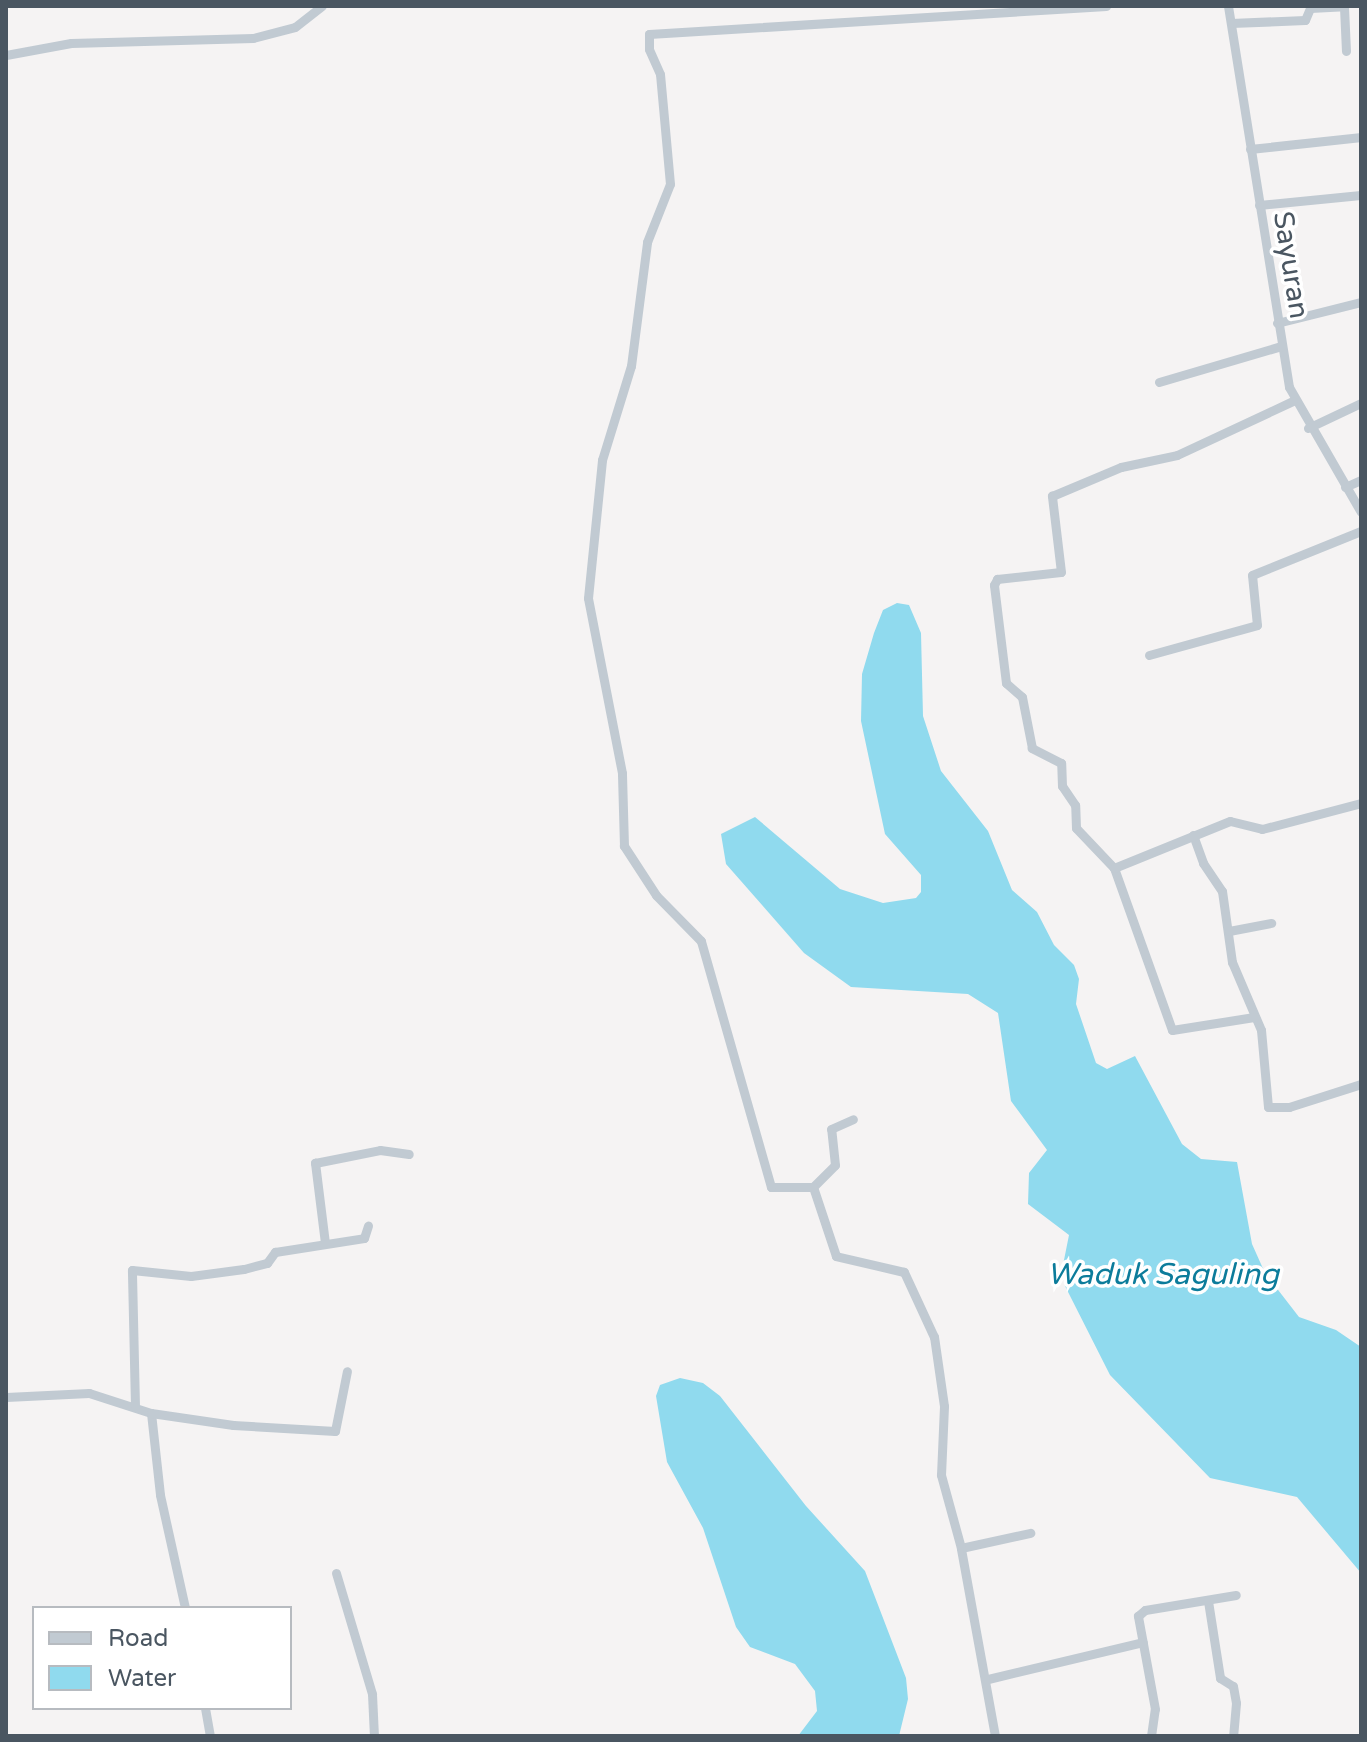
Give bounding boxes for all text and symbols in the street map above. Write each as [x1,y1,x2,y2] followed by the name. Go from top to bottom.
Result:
[1266,209,1316,321] street label: Sayuran
[1047,1257,1279,1293] water label: Waduk Saguling
[32,1606,292,1710] legend
[108,1624,168,1653] text: Road
[108,1664,176,1693] text: Water

